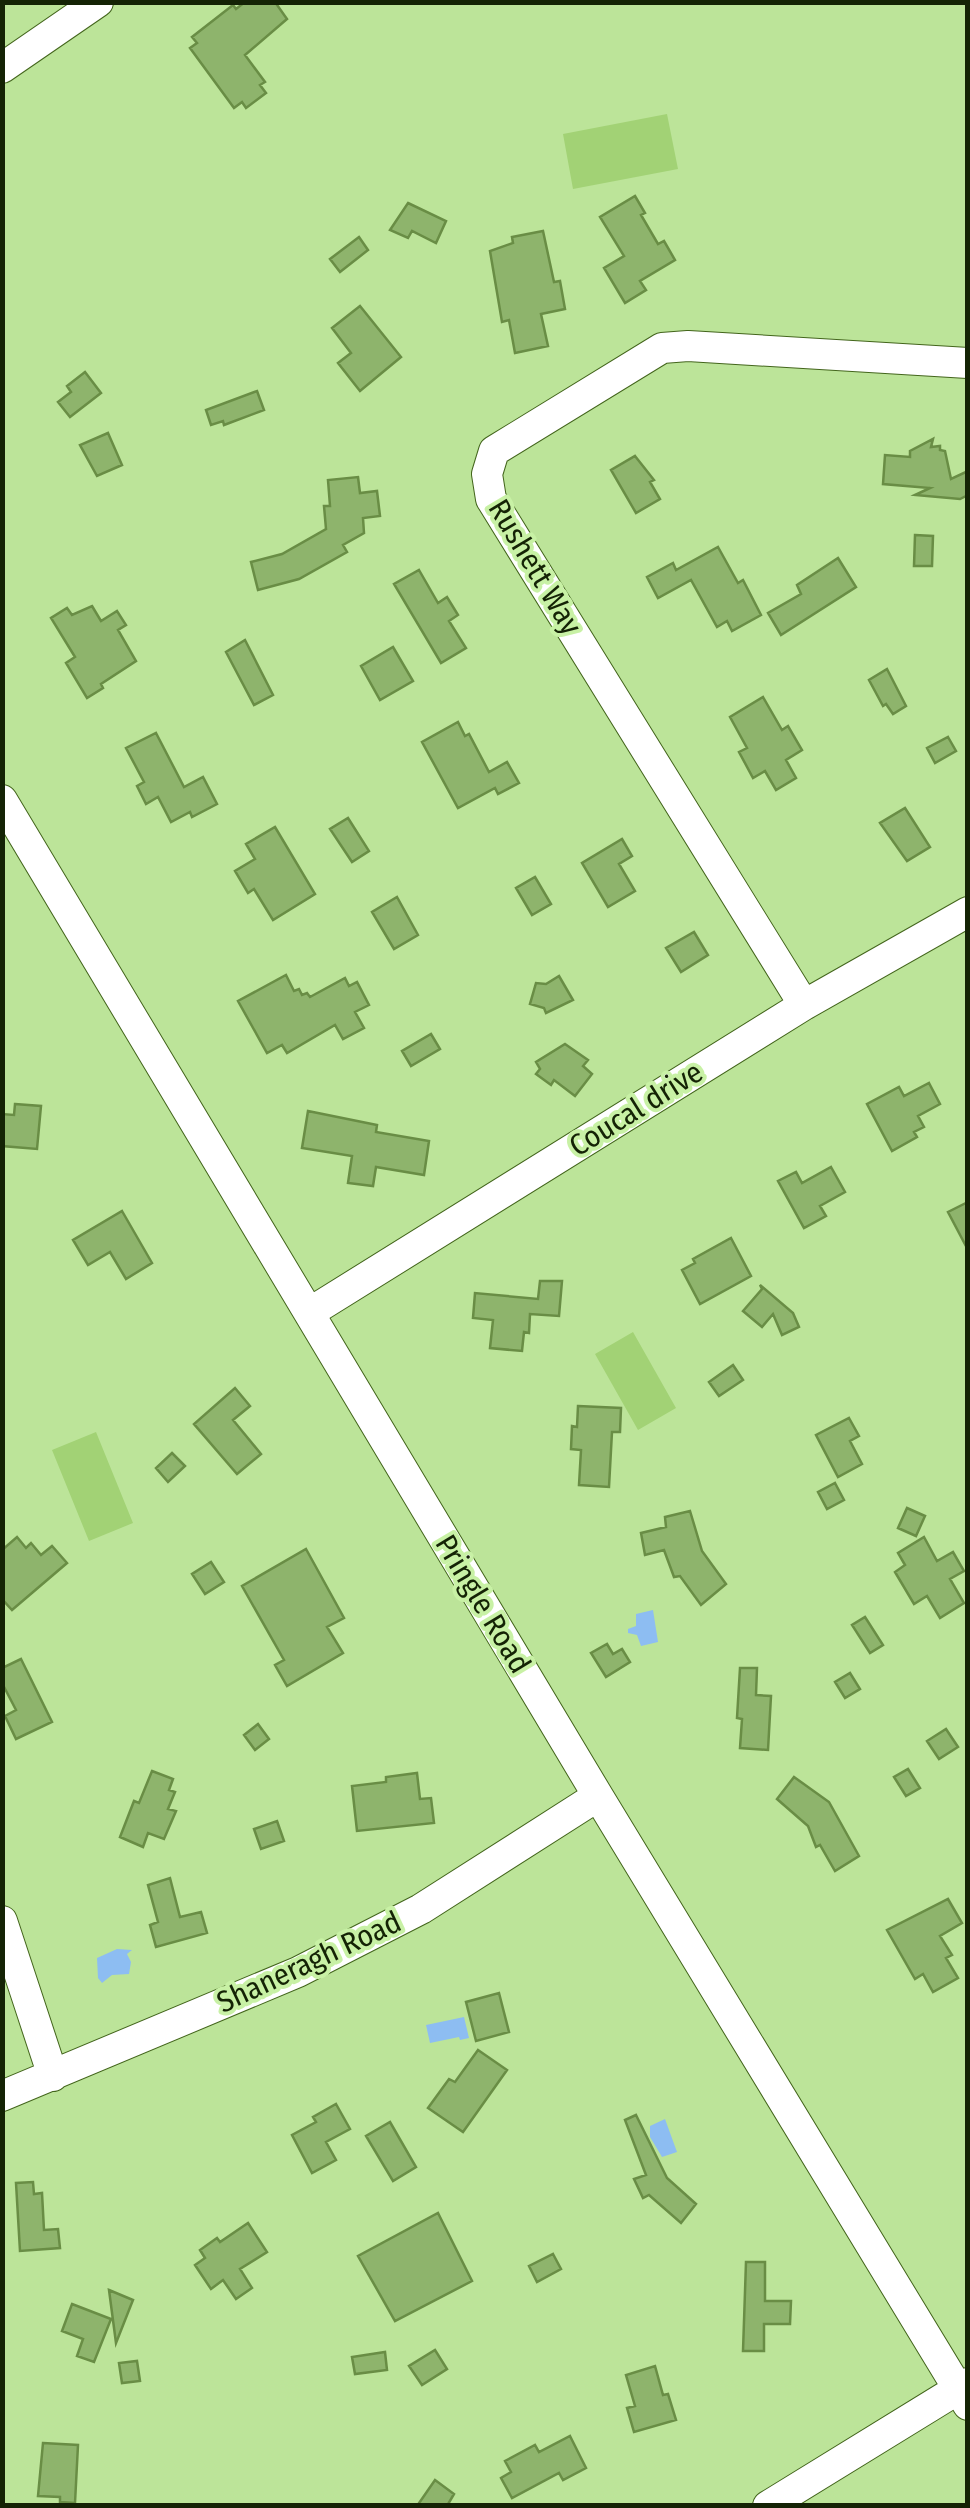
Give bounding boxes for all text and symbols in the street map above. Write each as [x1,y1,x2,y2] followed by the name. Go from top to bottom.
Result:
[481,493,590,642] street label: Rushett Way
[563,1054,709,1164] street label: Coucal drive
[428,1528,538,1680] street label: Pringle Road
[211,1904,407,2020] street label: Shaneragh Road

